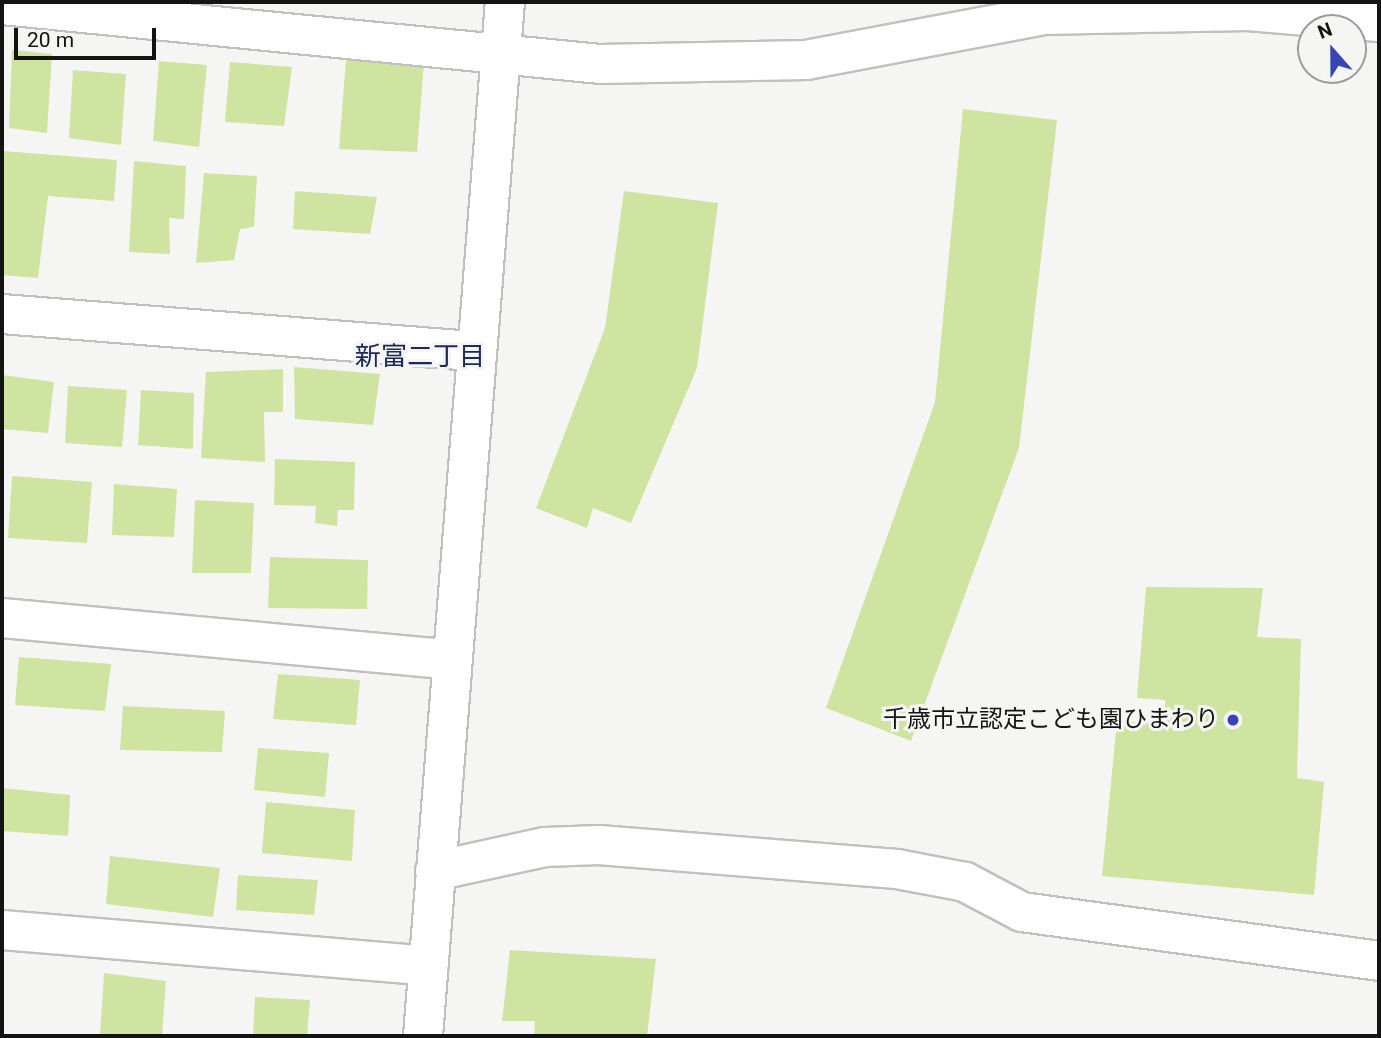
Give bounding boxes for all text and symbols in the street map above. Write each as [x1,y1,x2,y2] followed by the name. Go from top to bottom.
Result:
[18,14,159,58] scale bar
[1297,14,1367,84] north arrow
[1315,18,1335,44] text: N
[27,28,74,52] text: 20 m
[355,341,485,373] district label: 新富二丁目
[883,706,1219,734] place label: 千歳市立認定こども園ひまわり
[1225,712,1241,728] marker: 千歳市立認定こども園ひまわり

